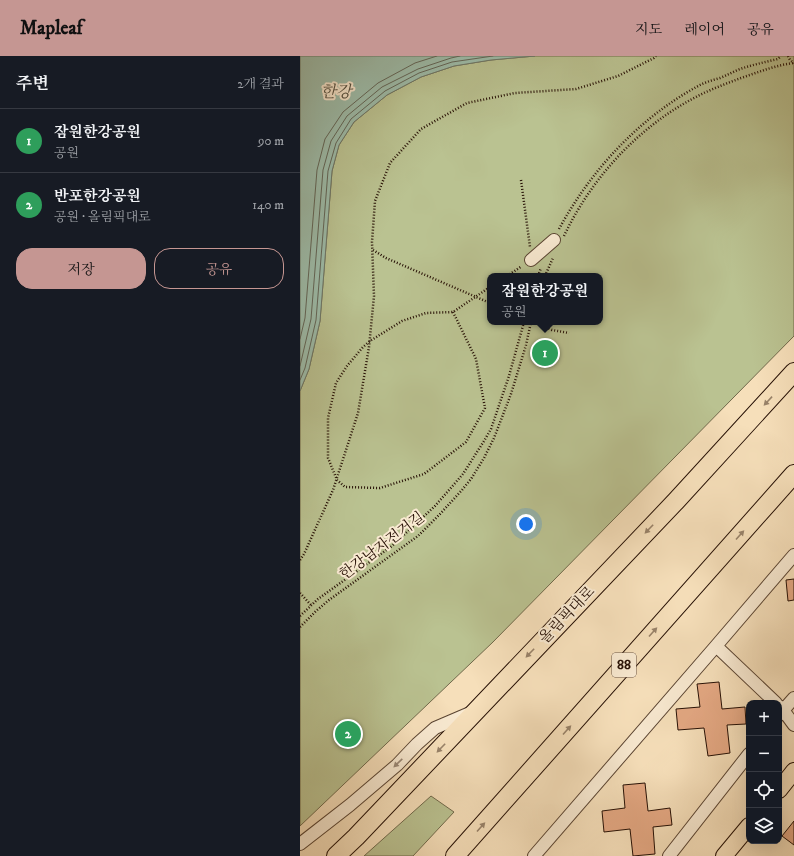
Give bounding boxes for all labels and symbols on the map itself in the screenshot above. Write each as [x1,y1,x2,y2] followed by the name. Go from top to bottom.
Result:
[321,82,354,102] water label: 한강
[532,338,558,368] pin: 1
[763,396,772,406] one-way arrow
[336,508,428,584] street label: 한강남자전거길
[516,514,536,534] your location
[644,524,654,534] one-way arrow
[735,530,744,540] one-way arrow
[535,582,599,648] street label: 올림픽대로
[649,627,658,637] one-way arrow
[526,648,535,658] one-way arrow
[612,653,636,677] road number: 88
[335,719,361,749] pin: 2
[562,725,571,734] one-way arrow
[437,743,446,752] one-way arrow
[393,759,403,768] one-way arrow
[476,822,486,832] one-way arrow

